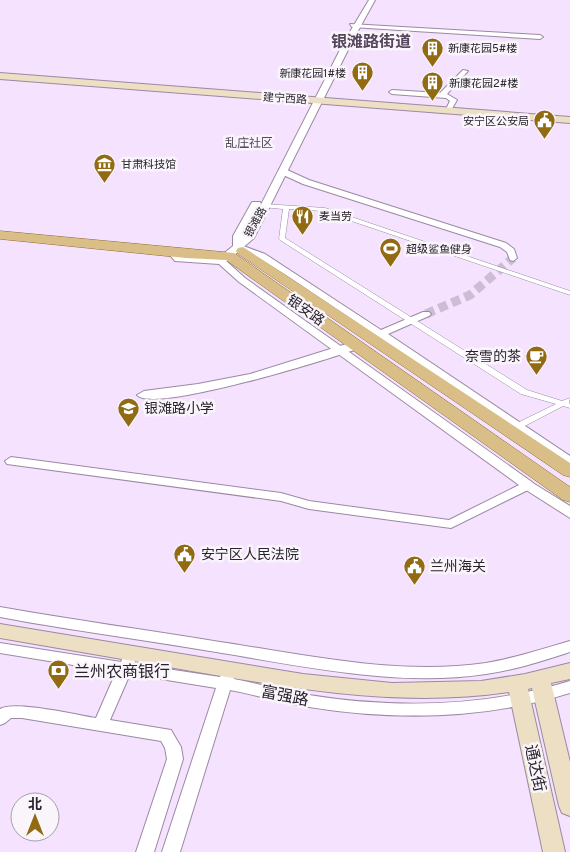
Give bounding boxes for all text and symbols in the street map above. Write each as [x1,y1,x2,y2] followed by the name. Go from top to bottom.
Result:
[331,33,411,53] district label: 银滩路街道
[420,36,444,67] building icon: 新康花园5#楼
[448,42,517,56] place label: 新康花园5#楼
[350,61,374,92] building icon: 新康花园1#楼
[279,67,346,81] place label: 新康花园1#楼
[421,71,445,102] building icon: 新康花园2#楼
[449,77,518,91] place label: 新康花园2#楼
[262,90,307,108] street label: 建宁西路
[533,109,557,140] public building icon: 安宁区公安局
[463,115,529,129] place label: 安宁区公安局
[225,136,273,152] district label: 乱庄社区
[93,152,117,183] museum icon: 甘肃科技馆
[121,158,176,172] place label: 甘肃科技馆
[291,204,315,235] restaurant icon: 麦当劳
[242,205,270,240] street label: 银滩路
[319,210,352,224] place label: 麦当劳
[378,237,402,268] sports icon: 超级鲨鱼健身
[406,243,472,257] place label: 超级鲨鱼健身
[283,292,327,330] street label: 银安路
[525,344,549,375] cafe icon: 奈雪的茶
[465,348,521,366] place label: 奈雪的茶
[116,396,140,427] school or university icon: 银滩路小学
[144,401,214,418] place label: 银滩路小学
[173,542,197,573] public building icon: 安宁区人民法院
[201,546,299,564] place label: 安宁区人民法院
[402,554,426,585] public building icon: 兰州海关
[430,558,486,576] place label: 兰州海关
[46,659,70,690] bank icon: 兰州农商银行
[74,663,170,683] place label: 兰州农商银行
[259,683,310,711] street label: 富强路
[519,743,549,794] street label: 通达街
[10,792,60,842] north arrow
[28,797,42,814] text: 北

